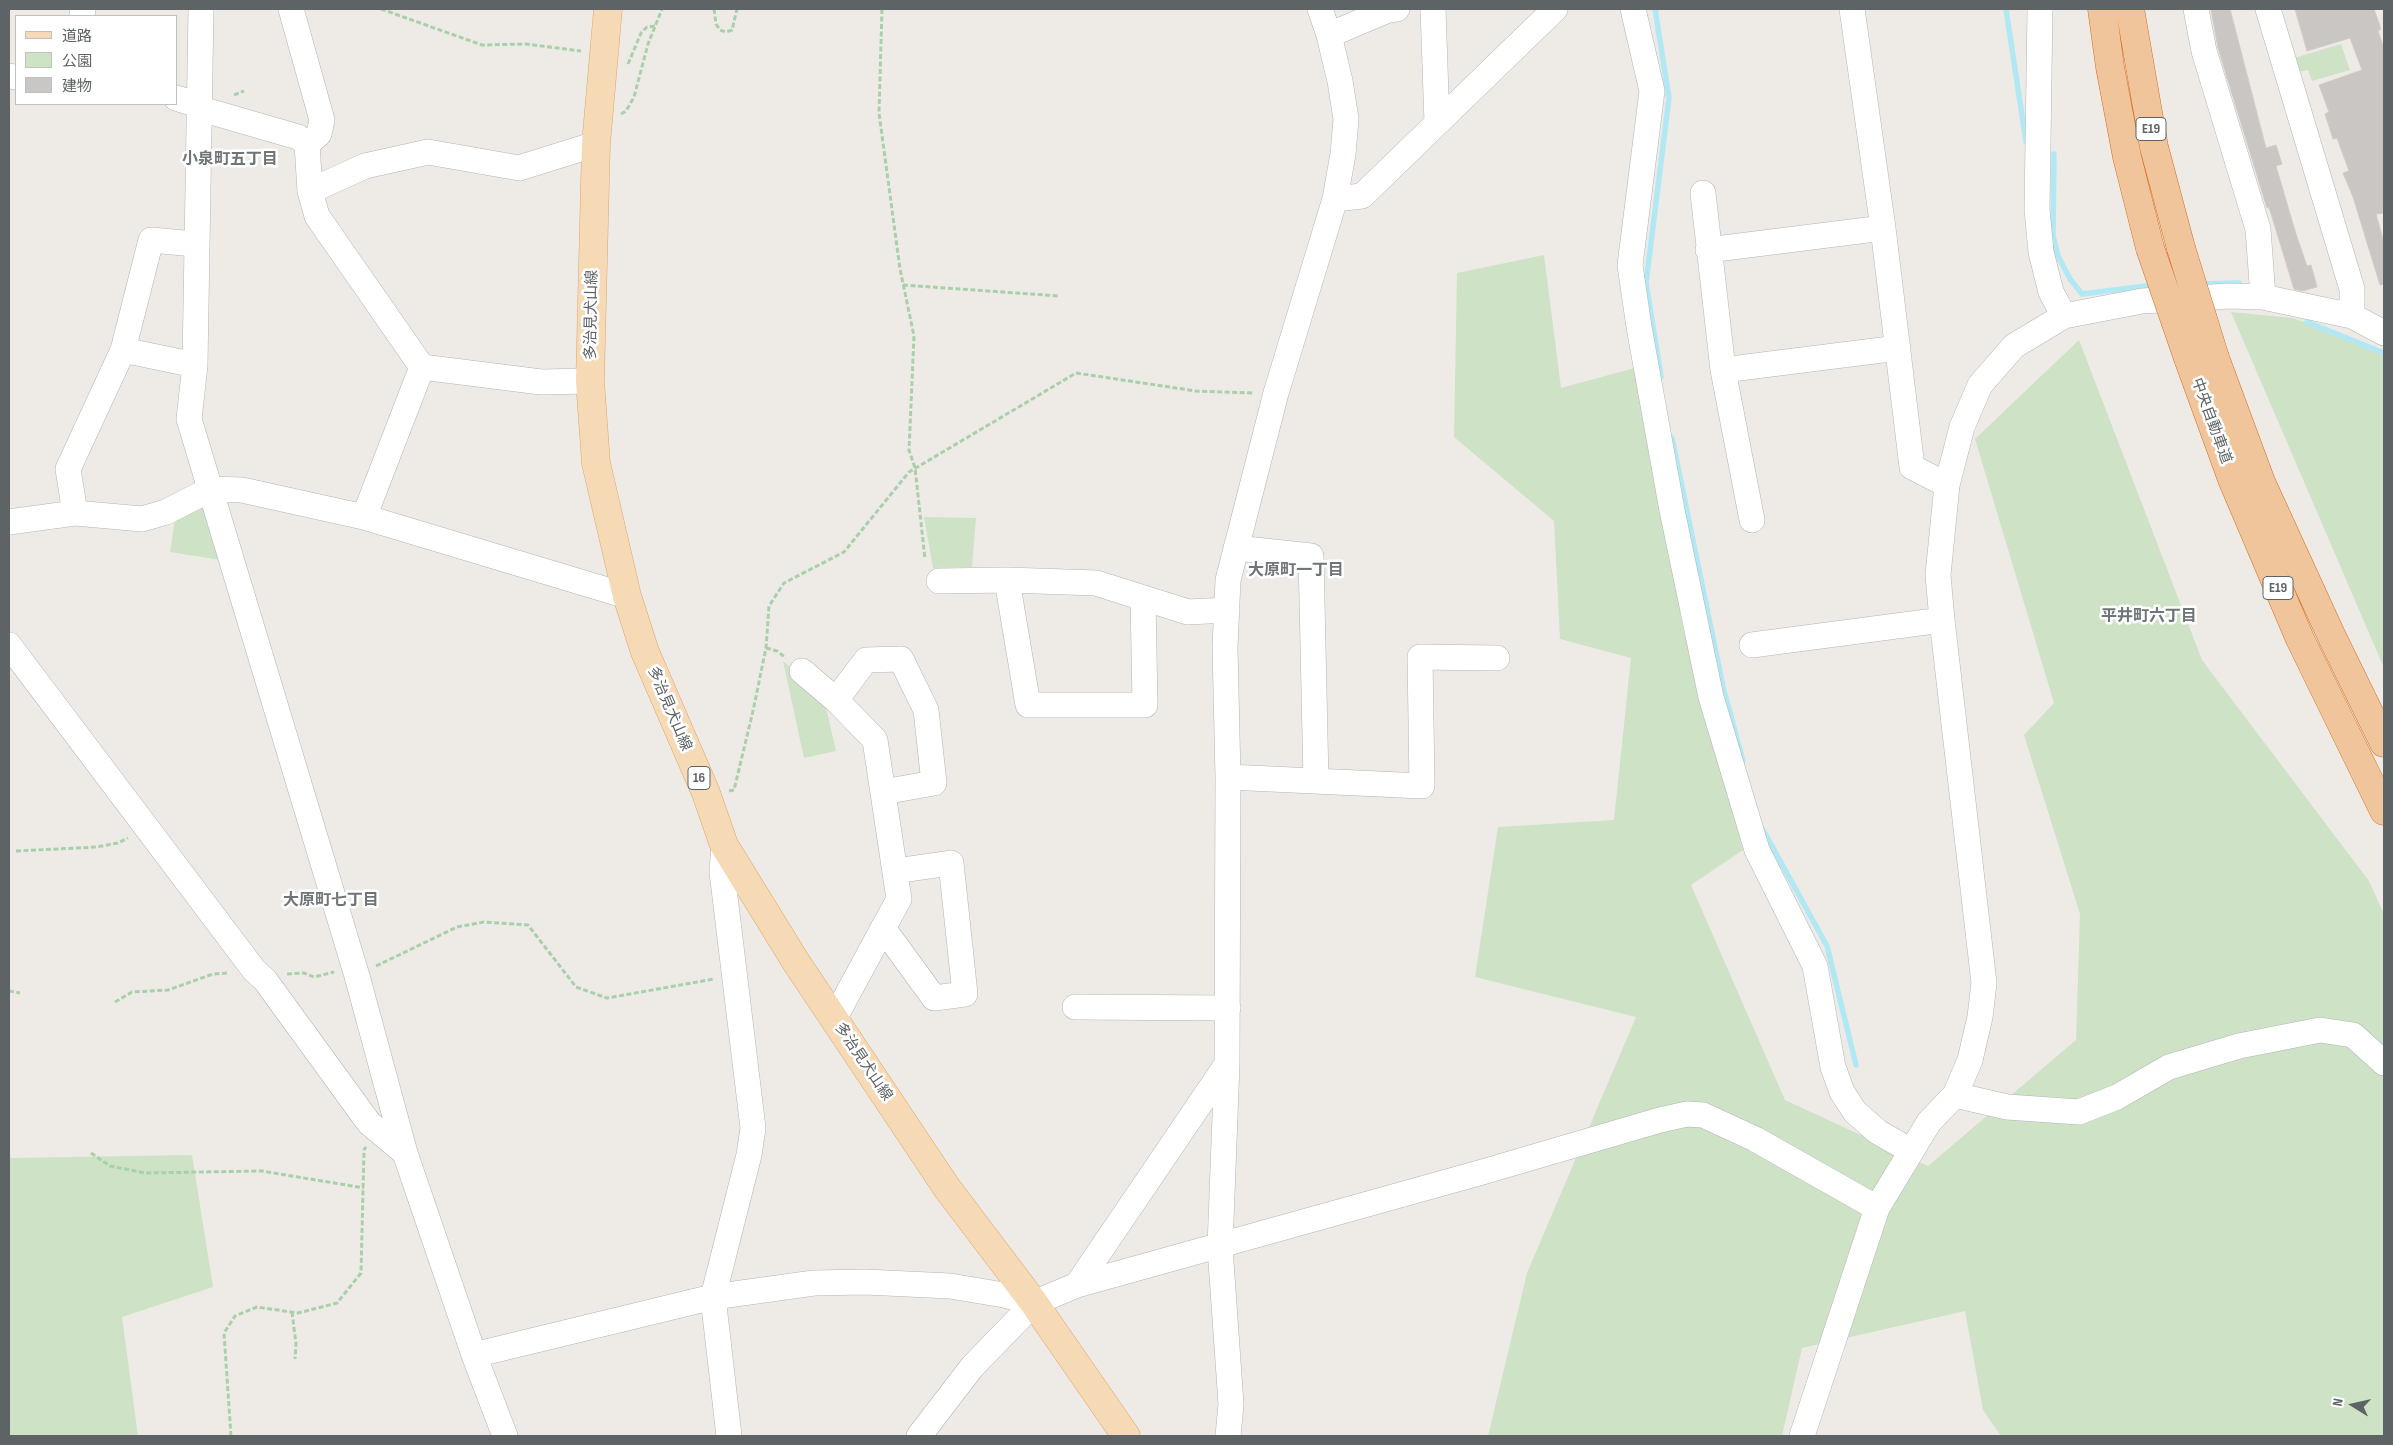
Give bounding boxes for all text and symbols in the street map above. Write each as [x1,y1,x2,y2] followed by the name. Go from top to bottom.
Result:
[15,15,178,105] legend
[62,27,92,46] text: 道路
[62,52,92,71] text: 公園
[62,77,92,96] text: 建物
[2136,118,2166,140] road number: E19
[182,150,278,170] district label: 小泉町五丁目
[582,270,602,360] street label: 多治見犬山線
[2187,376,2235,466] street label: 中央自動車道
[1248,561,1344,581] district label: 大原町一丁目
[2263,576,2293,600] road number: E19
[2101,607,2197,627] district label: 平井町六丁目
[643,664,695,754] street label: 多治見犬山線
[688,766,710,790] road number: 16
[283,891,379,911] district label: 大原町七丁目
[830,1020,896,1104] street label: 多治見犬山線
[2328,1380,2378,1430] north arrow
[2329,1397,2347,1407] text: N

